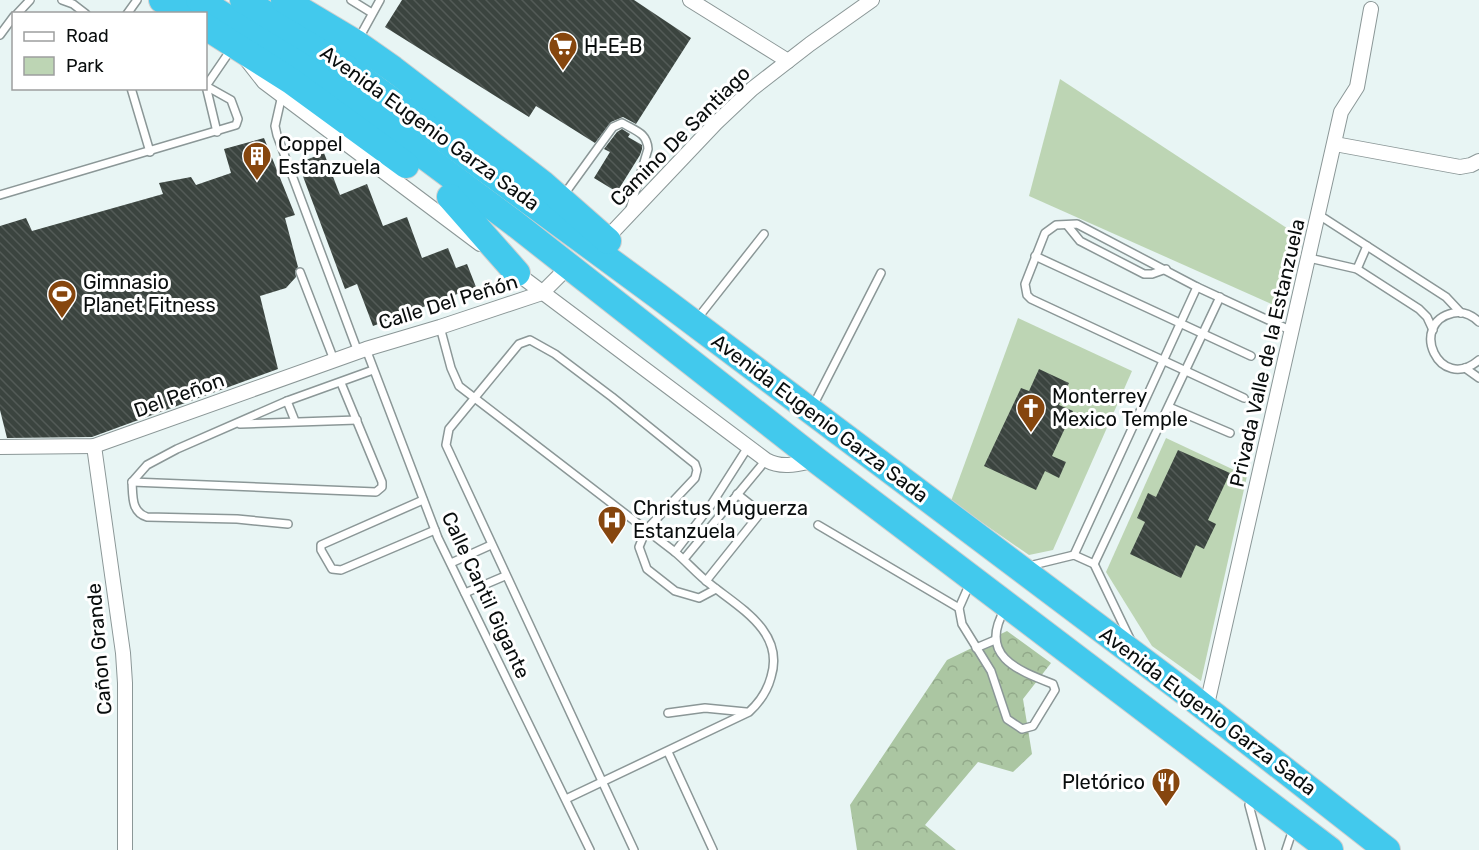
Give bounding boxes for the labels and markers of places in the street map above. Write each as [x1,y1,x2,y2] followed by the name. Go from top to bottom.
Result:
[547,30,579,72] supermarket icon: H-E-B
[584,34,642,58] place label: H-E-B
[278,132,381,179] place label: Coppel Estanzuela
[241,140,273,182] building icon: Coppel Estanzuela
[83,270,216,317] place label: Gimnasio Planet Fitness
[46,278,78,320] sports icon: Gimnasio Planet Fitness
[1052,384,1188,431] place label: Monterrey Mexico Temple
[1015,392,1047,434] church icon: Monterrey Mexico Temple
[633,496,808,543] place label: Christus Muguerza Estanzuela
[596,504,628,546] hospital icon: Christus Muguerza Estanzuela
[1150,766,1182,808] restaurant icon: Pletórico
[1062,770,1145,794] place label: Pletórico

